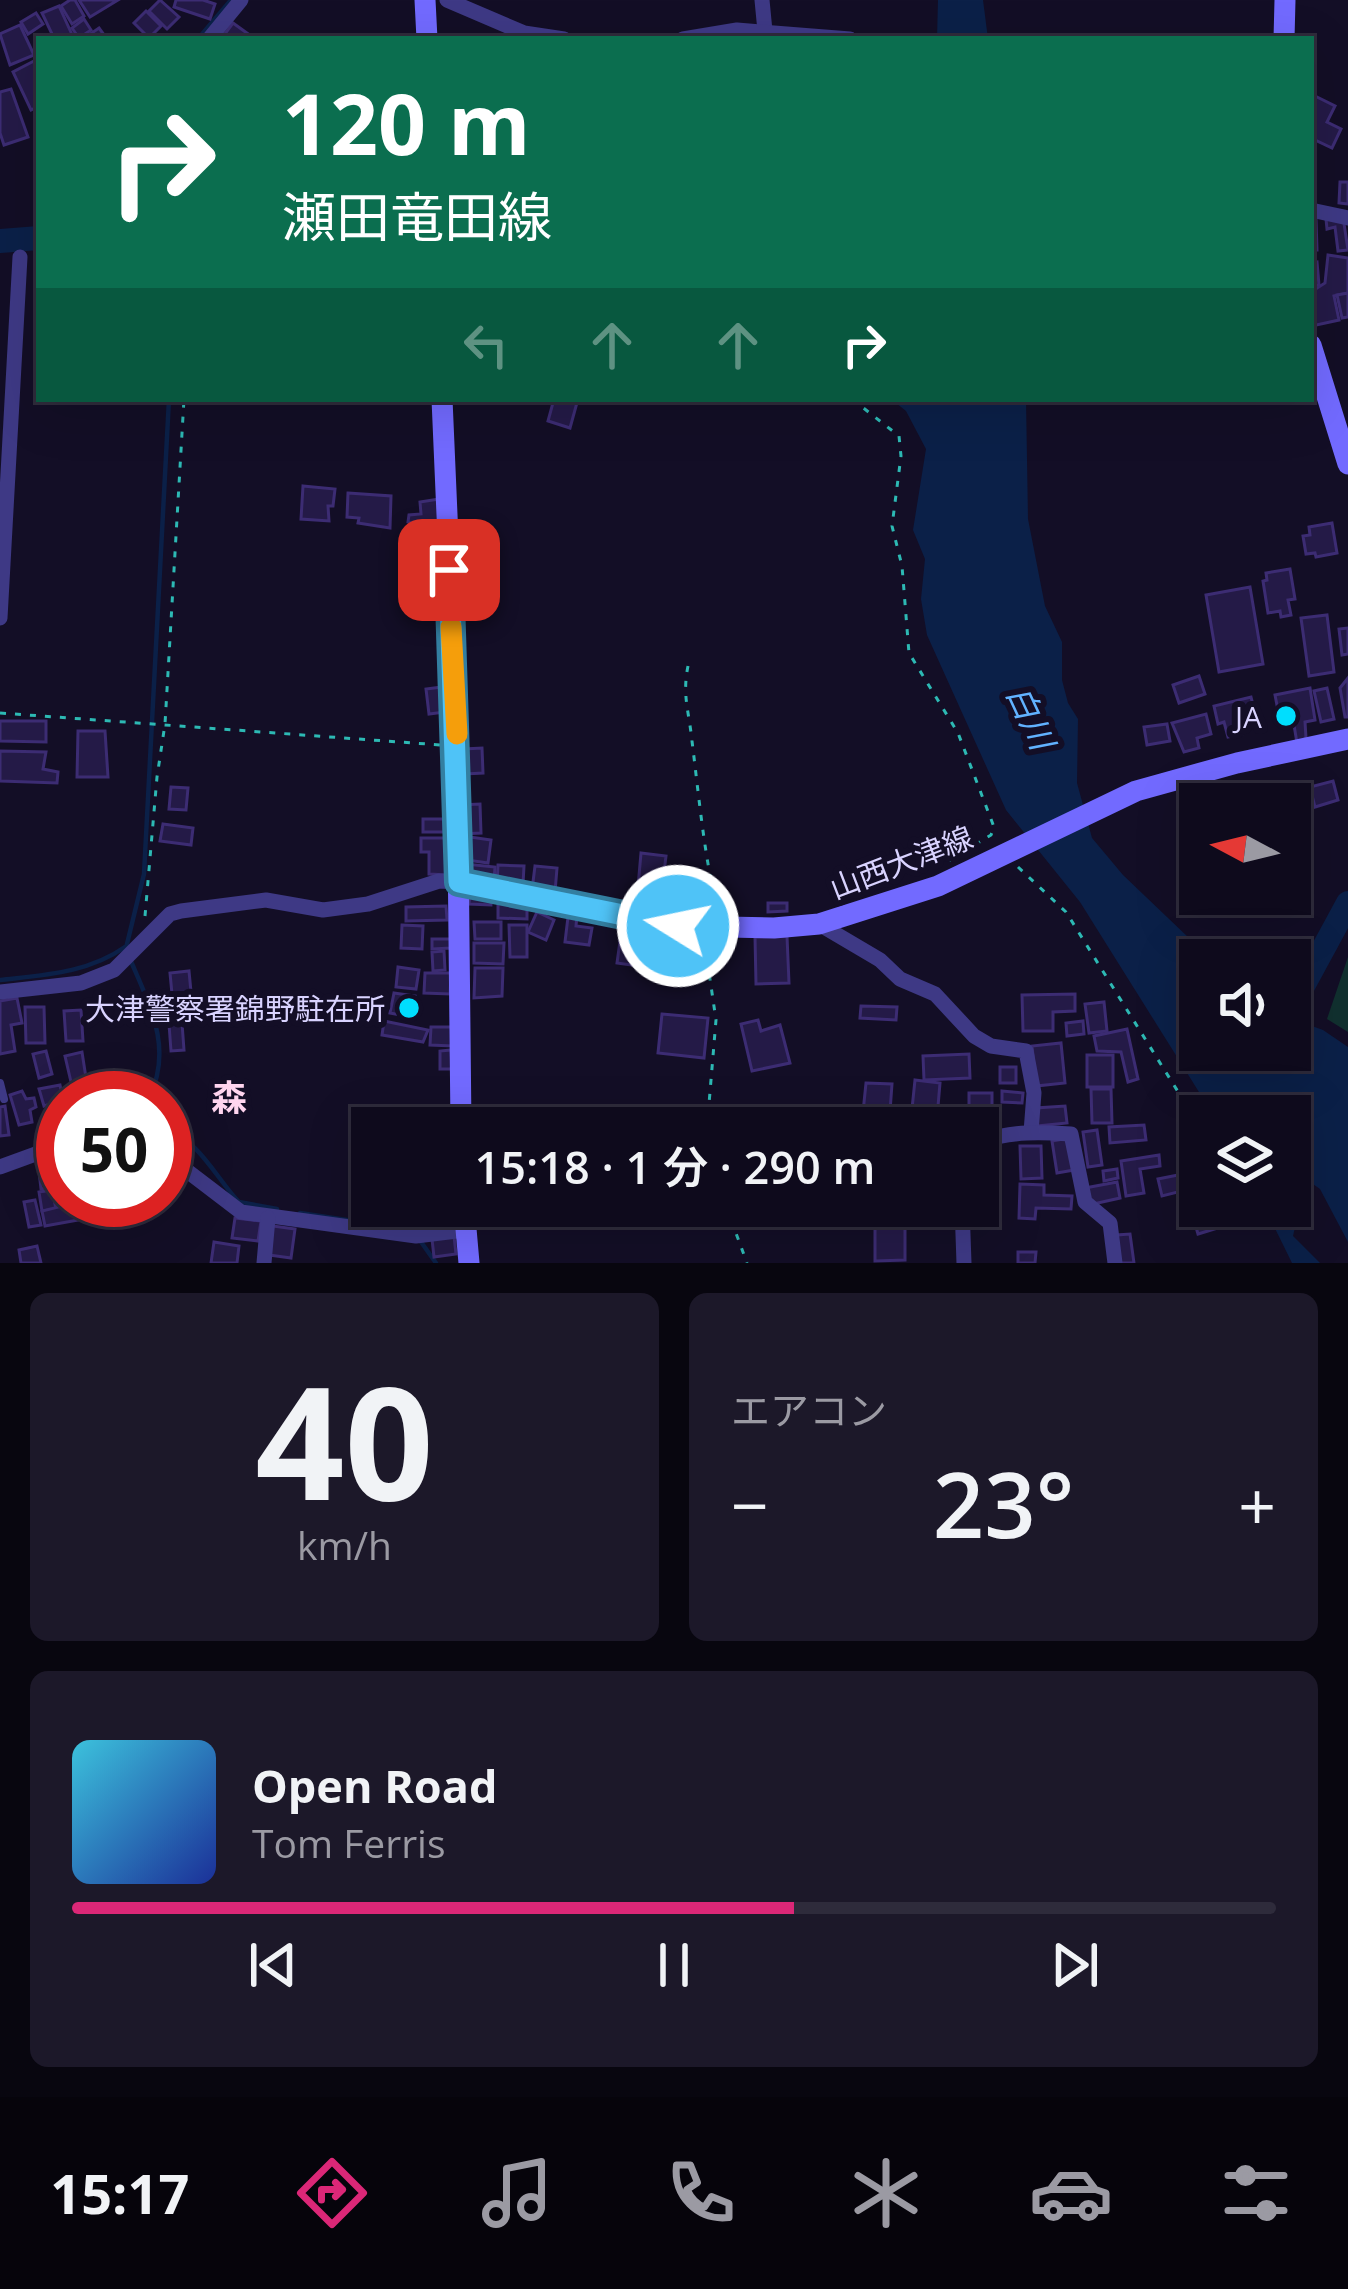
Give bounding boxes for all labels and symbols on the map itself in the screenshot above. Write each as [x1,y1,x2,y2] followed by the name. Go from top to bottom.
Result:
[398,519,500,621] pin
[997,678,1067,759] water label: 白川
[1232,696,1262,737] place label: JA
[1273,703,1299,729] marker: JA
[1179,783,1311,915] north arrow
[824,816,978,908] street label: 山西大津線
[615,863,741,989] position arrow
[85,988,385,1029] place label: 大津警察署錦野駐在所
[396,995,422,1021] marker: 大津警察署錦野駐在所
[36,1071,192,1227] speed limit sign: 50
[211,1073,247,1122] district label: 森

